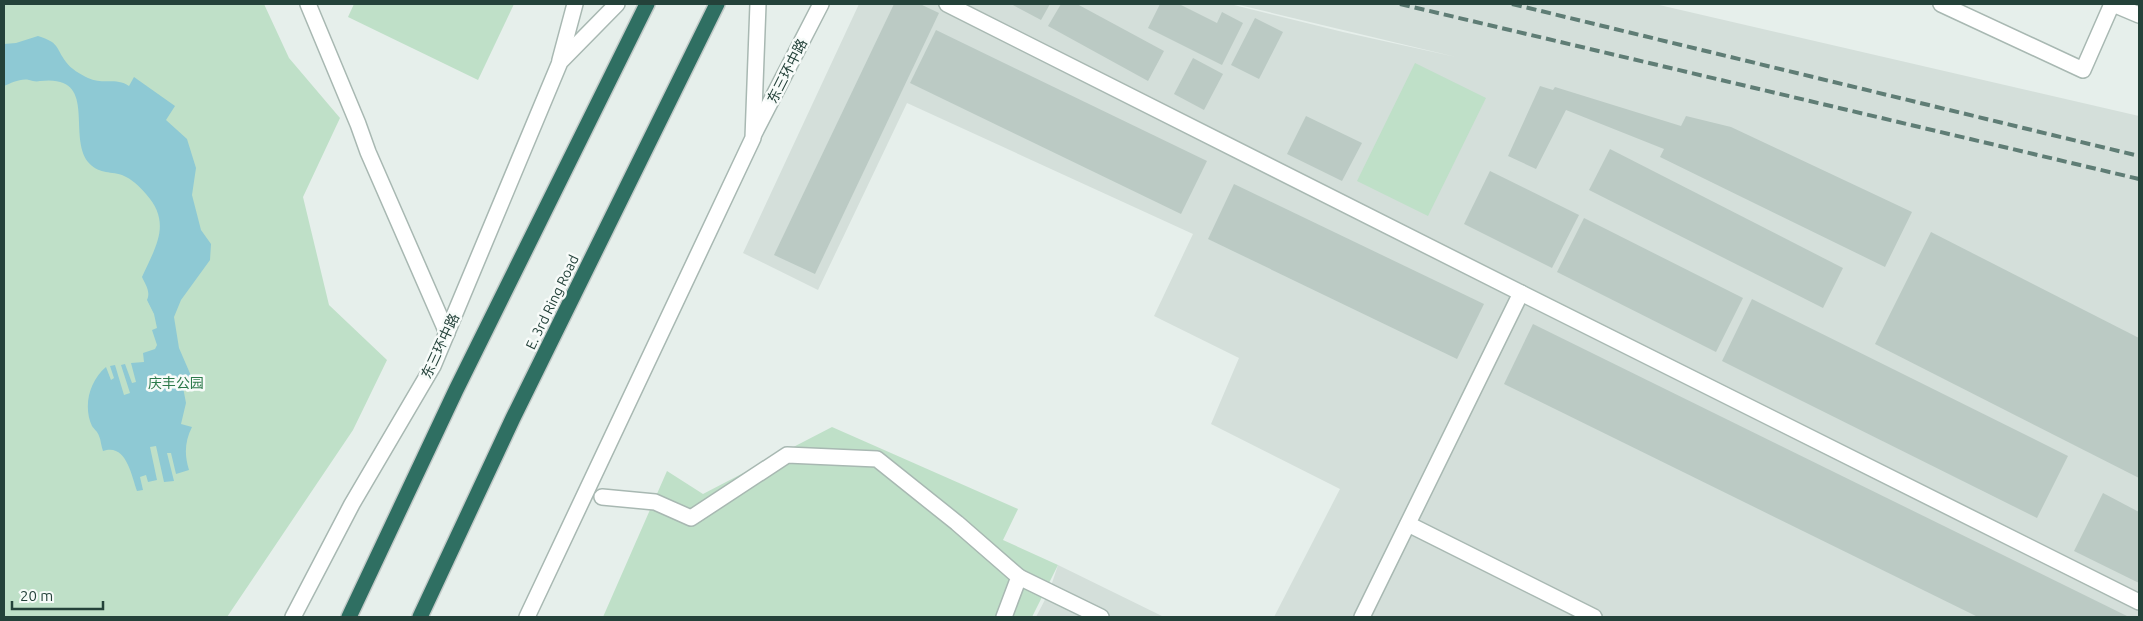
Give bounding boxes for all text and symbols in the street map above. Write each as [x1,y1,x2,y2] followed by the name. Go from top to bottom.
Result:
[764,36,810,106] street label: 东三环中路
[522,252,582,352] street label: E. 3rd Ring Road
[418,311,462,381] street label: 东三环中路
[148,375,204,391] park label: 庆丰公园
[12,578,104,610] scale bar
[20,587,53,604] text: 20 m

